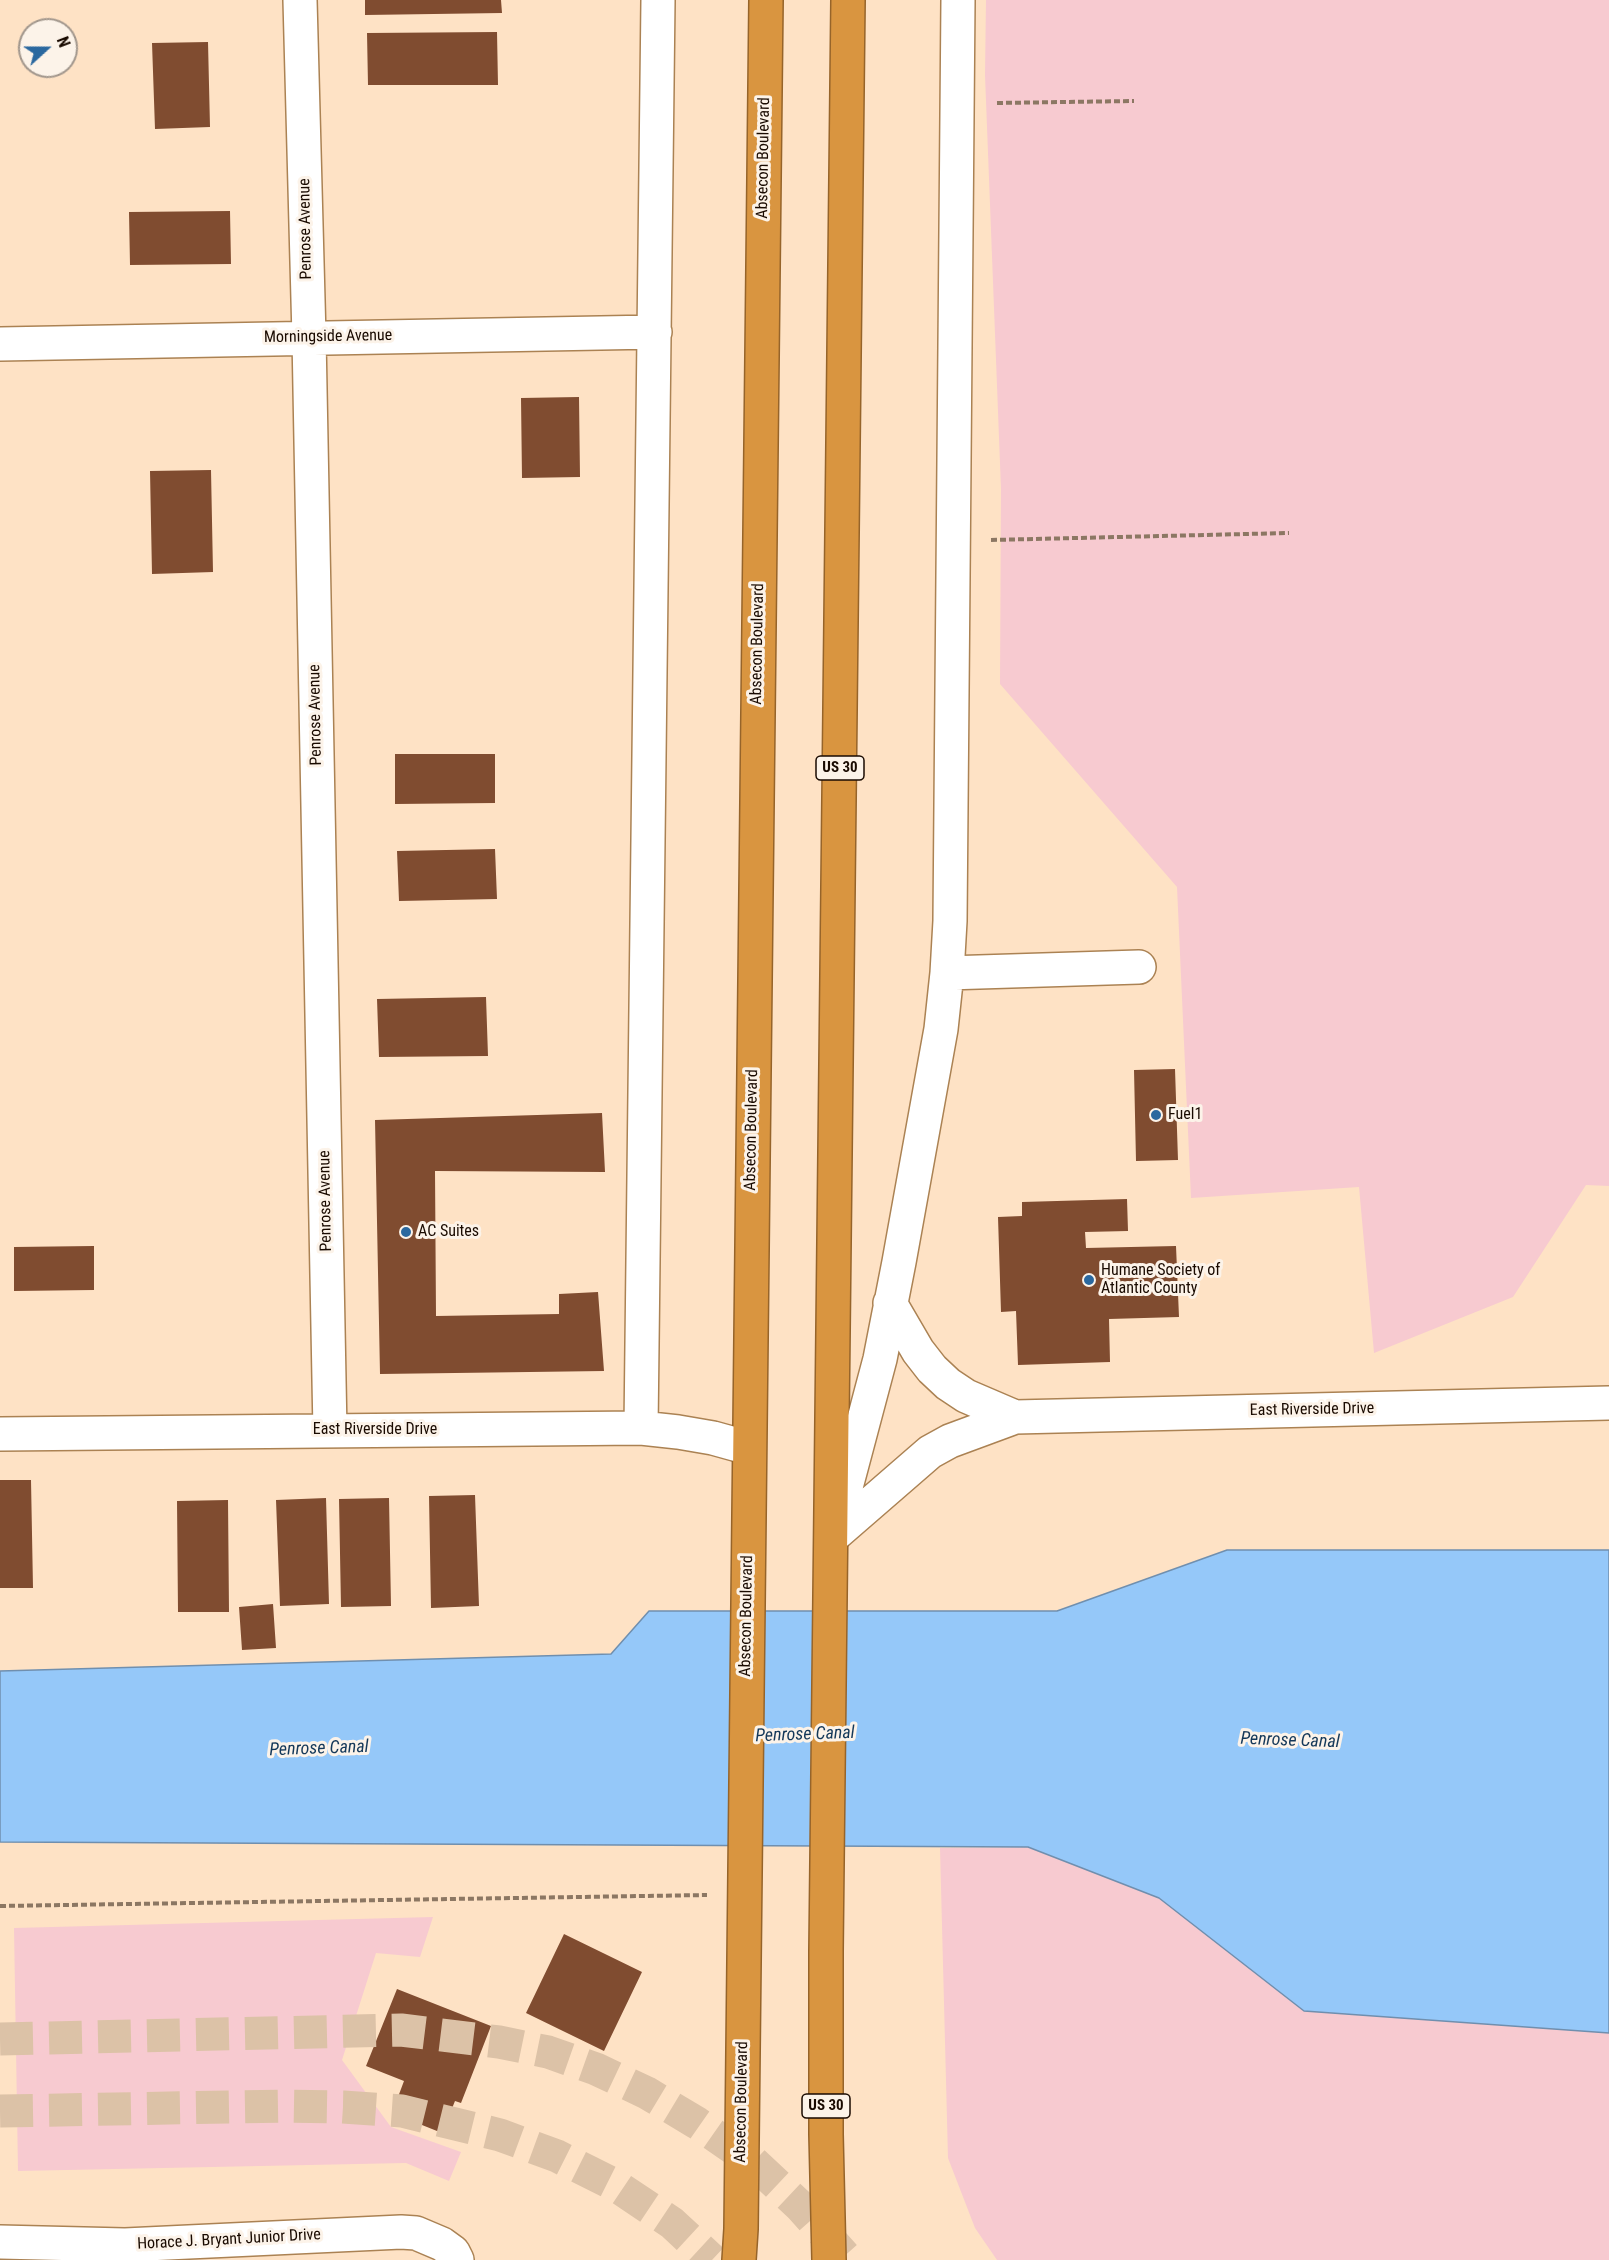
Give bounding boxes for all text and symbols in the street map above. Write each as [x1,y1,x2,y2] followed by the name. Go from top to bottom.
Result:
[18,18,78,78] north arrow
[53,34,74,50] text: N
[753,97,775,219] street label: Absecon Boulevard
[296,178,316,280] street label: Penrose Avenue
[264,326,392,348] street label: Morningside Avenue
[747,583,769,705] street label: Absecon Boulevard
[306,664,326,766] street label: Penrose Avenue
[816,756,864,780] road number: US 30
[741,1069,763,1191] street label: Absecon Boulevard
[1168,1105,1202,1125] place label: Fuel1
[1149,1108,1163,1122] marker: Fuel1
[316,1150,336,1252] street label: Penrose Avenue
[418,1222,479,1242] place label: AC Suites
[399,1225,413,1239] marker: AC Suites
[1101,1261,1220,1299] place label: Humane Society of Atlantic County
[1082,1273,1096,1287] marker: Humane Society of Atlantic County
[1250,1399,1374,1421] street label: East Riverside Drive
[313,1420,437,1440] street label: East Riverside Drive
[736,1555,758,1677] street label: Absecon Boulevard
[755,1722,855,1748] water label: Penrose Canal
[1240,1728,1340,1754] water label: Penrose Canal
[269,1736,369,1762] water label: Penrose Canal
[731,2041,753,2163] street label: Absecon Boulevard
[802,2094,850,2118] road number: US 30
[137,2226,321,2254] street label: Horace J. Bryant Junior Drive

